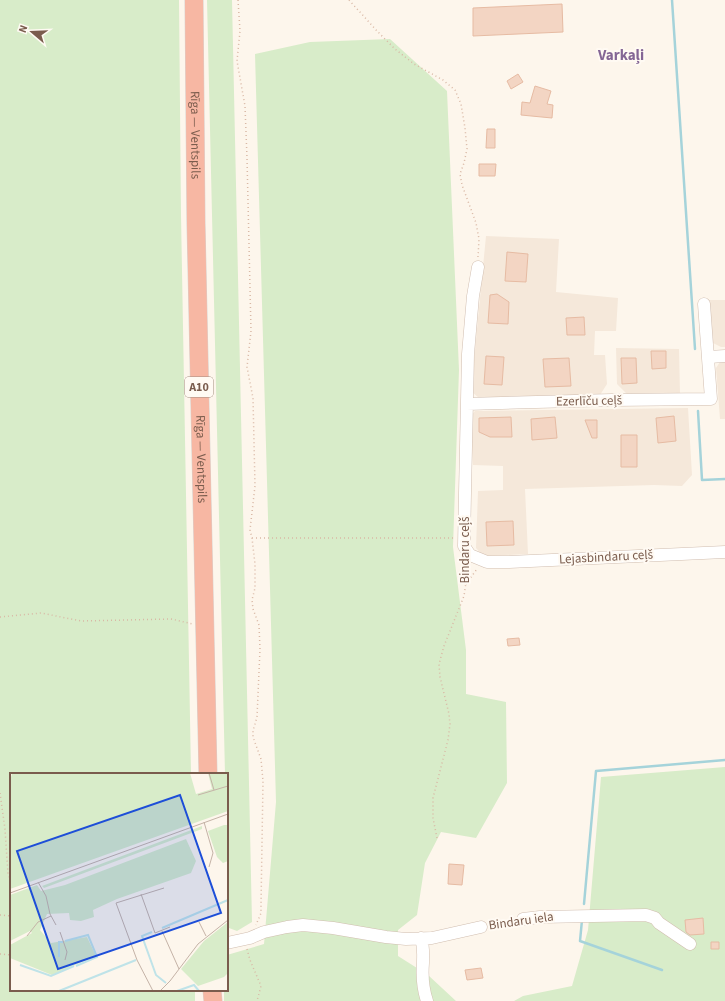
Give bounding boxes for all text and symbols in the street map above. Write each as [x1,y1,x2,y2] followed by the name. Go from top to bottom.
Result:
[12,12,52,52] north arrow
[15,23,31,35] text: N
[597,45,644,66] district label: Varkaļi
[186,91,205,180] street label: Rīga — Ventspils
[185,377,213,397] road number: A10
[556,391,623,411] street label: Ezerlīču ceļš
[191,415,211,504] street label: Rīga — Ventspils
[456,516,474,583] street label: Bindaru ceļš
[559,546,654,568] street label: Lejasbindaru ceļš
[10,773,228,991] inset map
[487,908,555,934] street label: Bindaru iela

